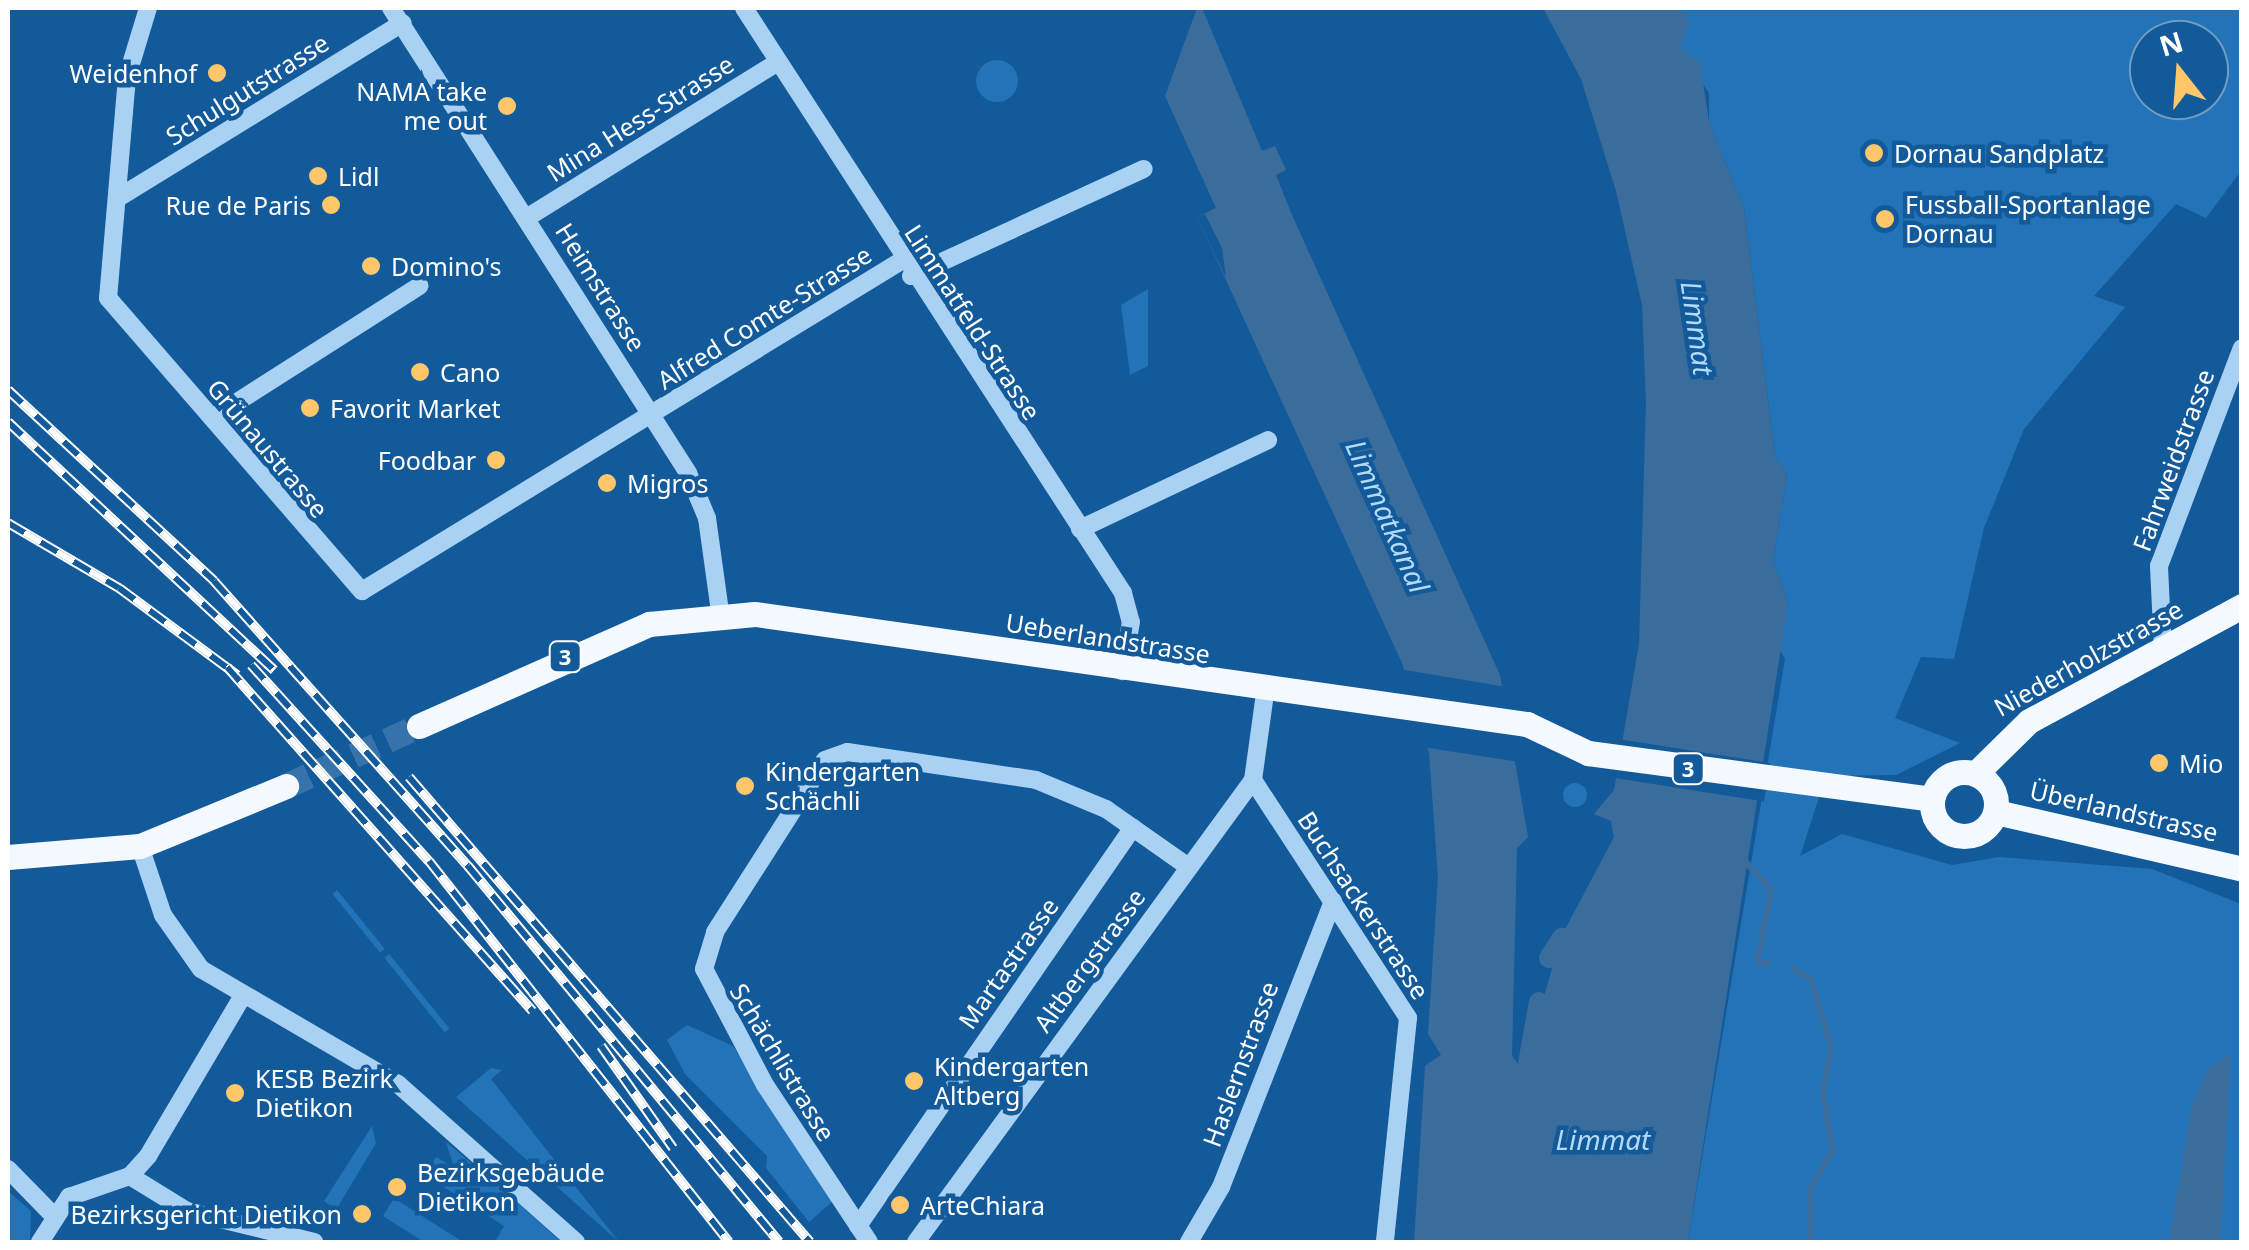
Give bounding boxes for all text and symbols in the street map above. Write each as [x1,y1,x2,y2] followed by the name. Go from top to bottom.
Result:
[2129,20,2229,120] north arrow
[2154,22,2187,65] text: N
[160,27,334,151] street label: Schulgutstrasse
[541,48,739,188] street label: Mina Hess-Strasse
[70,58,197,88] place label: Weidenhof
[206,62,228,84] marker: Weidenhof
[356,77,487,136] place label: NAMA take me out
[496,95,518,117] marker: NAMA take me out
[1894,138,2104,168] place label: Dornau Sandplatz
[1863,142,1885,164] marker: Dornau Sandplatz
[338,161,379,191] place label: Lidl
[307,165,329,187] marker: Lidl
[166,190,311,220] place label: Rue de Paris
[1905,190,2151,249] place label: Fussball-Sportanlage Dornau
[320,194,342,216] marker: Rue de Paris
[1874,208,1896,230] marker: Fussball-Sportanlage Dornau
[550,217,652,357] street label: Heimstrasse
[899,219,1047,425] street label: Limmatfeld-Strasse
[651,239,877,395] street label: Alfred Comte-Strasse
[391,251,501,281] place label: Domino's
[360,255,382,277] marker: Domino's
[1675,279,1721,377] water label: Limmat
[440,357,500,387] place label: Cano
[409,361,431,383] marker: Cano
[2126,365,2220,555] street label: Fahrweidstrasse
[201,373,335,523] street label: Grünaustrasse
[330,393,501,423] place label: Favorit Market
[299,397,321,419] marker: Favorit Market
[1339,434,1437,598] water label: Limmatkanal
[378,445,476,475] place label: Foodbar
[485,449,507,471] marker: Foodbar
[627,468,708,498] place label: Migros
[596,472,618,494] marker: Migros
[1988,594,2188,722] street label: Niederholzstrasse
[1004,607,1212,669] street label: Ueberlandstrasse
[548,640,582,674] road number: 3
[2179,748,2223,778] place label: Mio
[1670,752,1706,786] road number: 3
[2148,752,2170,774] marker: Mio
[765,757,920,816] place label: Kindergarten Schächli
[734,775,756,797] marker: Kindergarten Schächli
[2027,775,2221,847] street label: Überlandstrasse
[1292,805,1436,1005] street label: Buchsackerstrasse
[1027,883,1151,1037] street label: Altbergstrasse
[952,892,1064,1034] street label: Martastrasse
[1196,977,1284,1151] street label: Haslernstrasse
[724,978,842,1146] street label: Schächlistrasse
[934,1052,1089,1111] place label: Kindergarten Altberg
[255,1064,393,1123] place label: KESB Bezirk Dietikon
[903,1070,925,1092] marker: Kindergarten Altberg
[224,1082,246,1104] marker: KESB Bezirk Dietikon
[1556,1122,1650,1156] water label: Limmat
[417,1158,605,1217] place label: Bezirksgebäude Dietikon
[386,1176,408,1198] marker: Bezirksgebäude Dietikon
[920,1190,1045,1220] place label: ArteChiara
[889,1194,911,1216] marker: ArteChiara
[71,1199,342,1229] place label: Bezirksgericht Dietikon
[351,1203,373,1225] marker: Bezirksgericht Dietikon

